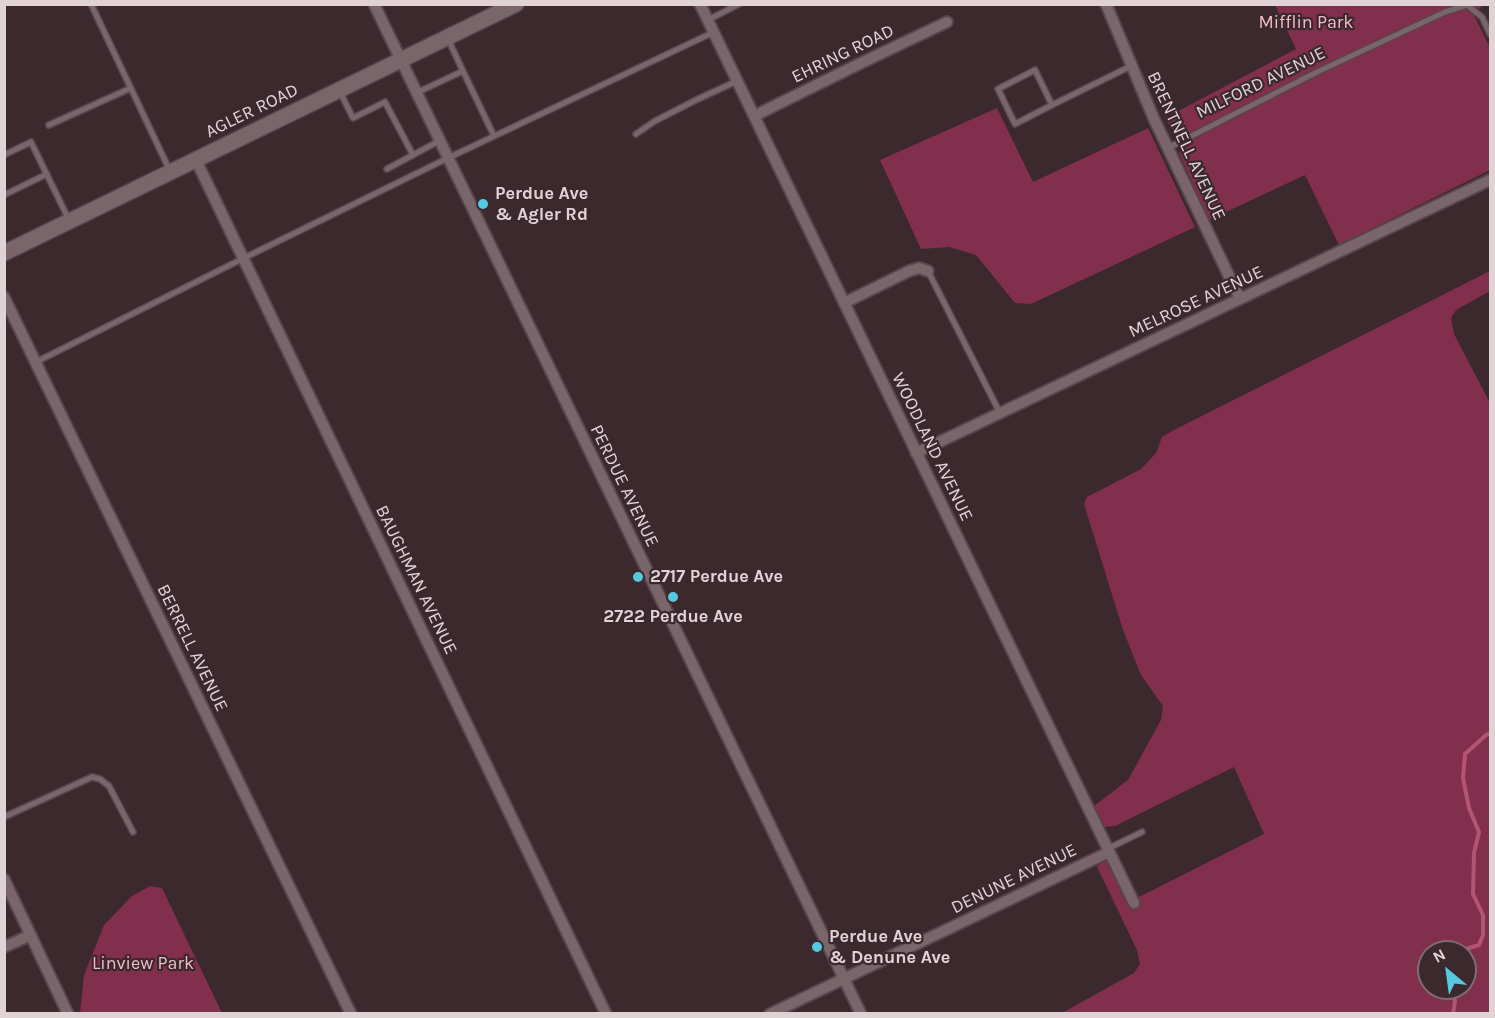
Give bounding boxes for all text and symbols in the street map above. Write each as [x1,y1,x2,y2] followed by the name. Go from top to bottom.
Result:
[1258,12,1354,34] park label: Mifflin Park
[788,20,898,88] street label: EHRING ROAD
[1193,42,1329,124] street label: MILFORD AVENUE
[1142,68,1230,224] street label: BRENTNELL AVENUE
[202,79,302,143] street label: AGLER ROAD
[495,183,588,226] place label: Perdue Ave & Agler Rd
[476,197,490,211] marker: Perdue Ave & Agler Rd
[1125,261,1267,343] street label: MELROSE AVENUE
[887,369,977,525] street label: WOODLAND AVENUE
[585,421,663,551] street label: PERDUE AVENUE
[370,502,462,658] street label: BAUGHMAN AVENUE
[650,566,783,588] place label: 2717 Perdue Ave
[631,570,645,584] marker: 2717 Perdue Ave
[152,581,232,715] street label: BERRELL AVENUE
[666,590,680,604] marker: 2722 Perdue Ave
[603,606,743,628] place label: 2722 Perdue Ave
[948,839,1080,919] street label: DENUNE AVENUE
[829,926,950,968] place label: Perdue Ave & Denune Ave
[810,940,824,954] marker: Perdue Ave & Denune Ave
[1417,940,1477,1000] north arrow
[1429,944,1449,967] text: N
[92,953,194,975] park label: Linview Park

